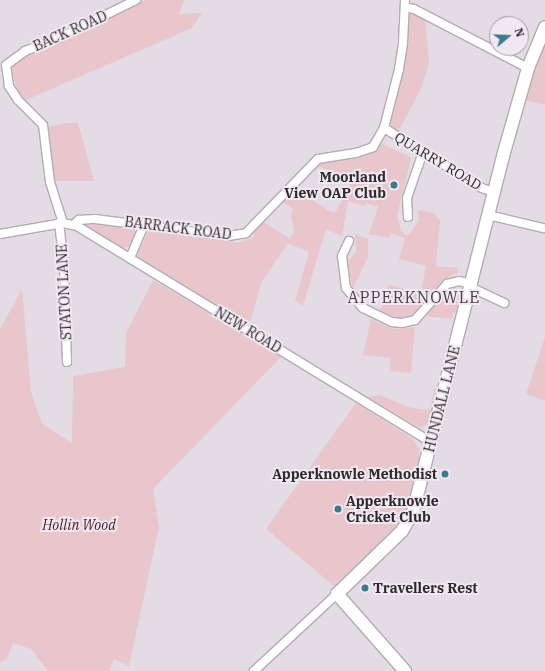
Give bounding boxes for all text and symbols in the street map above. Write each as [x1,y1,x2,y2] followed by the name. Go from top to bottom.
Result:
[30,7,110,55] street label: BACK ROAD
[489,16,529,56] north arrow
[511,26,527,39] text: N
[391,128,485,194] street label: QUARRY ROAD
[284,169,386,202] place label: Moorland View OAP Club
[389,180,399,190] marker: Moorland View OAP Club
[124,213,232,243] street label: BARRACK ROAD
[53,243,75,341] street label: STATON LANE
[347,287,481,307] district label: APPERKNOWLE
[211,303,285,357] street label: NEW ROAD
[421,344,463,454] street label: HUNDALL LANE
[272,466,437,482] place label: Apperknowle Methodist
[440,469,450,479] marker: Apperknowle Methodist
[346,493,439,526] place label: Apperknowle Cricket Club
[333,504,343,514] marker: Apperknowle Cricket Club
[42,517,116,533] park label: Hollin Wood
[373,580,477,596] place label: Travellers Rest
[360,583,370,593] marker: Travellers Rest

